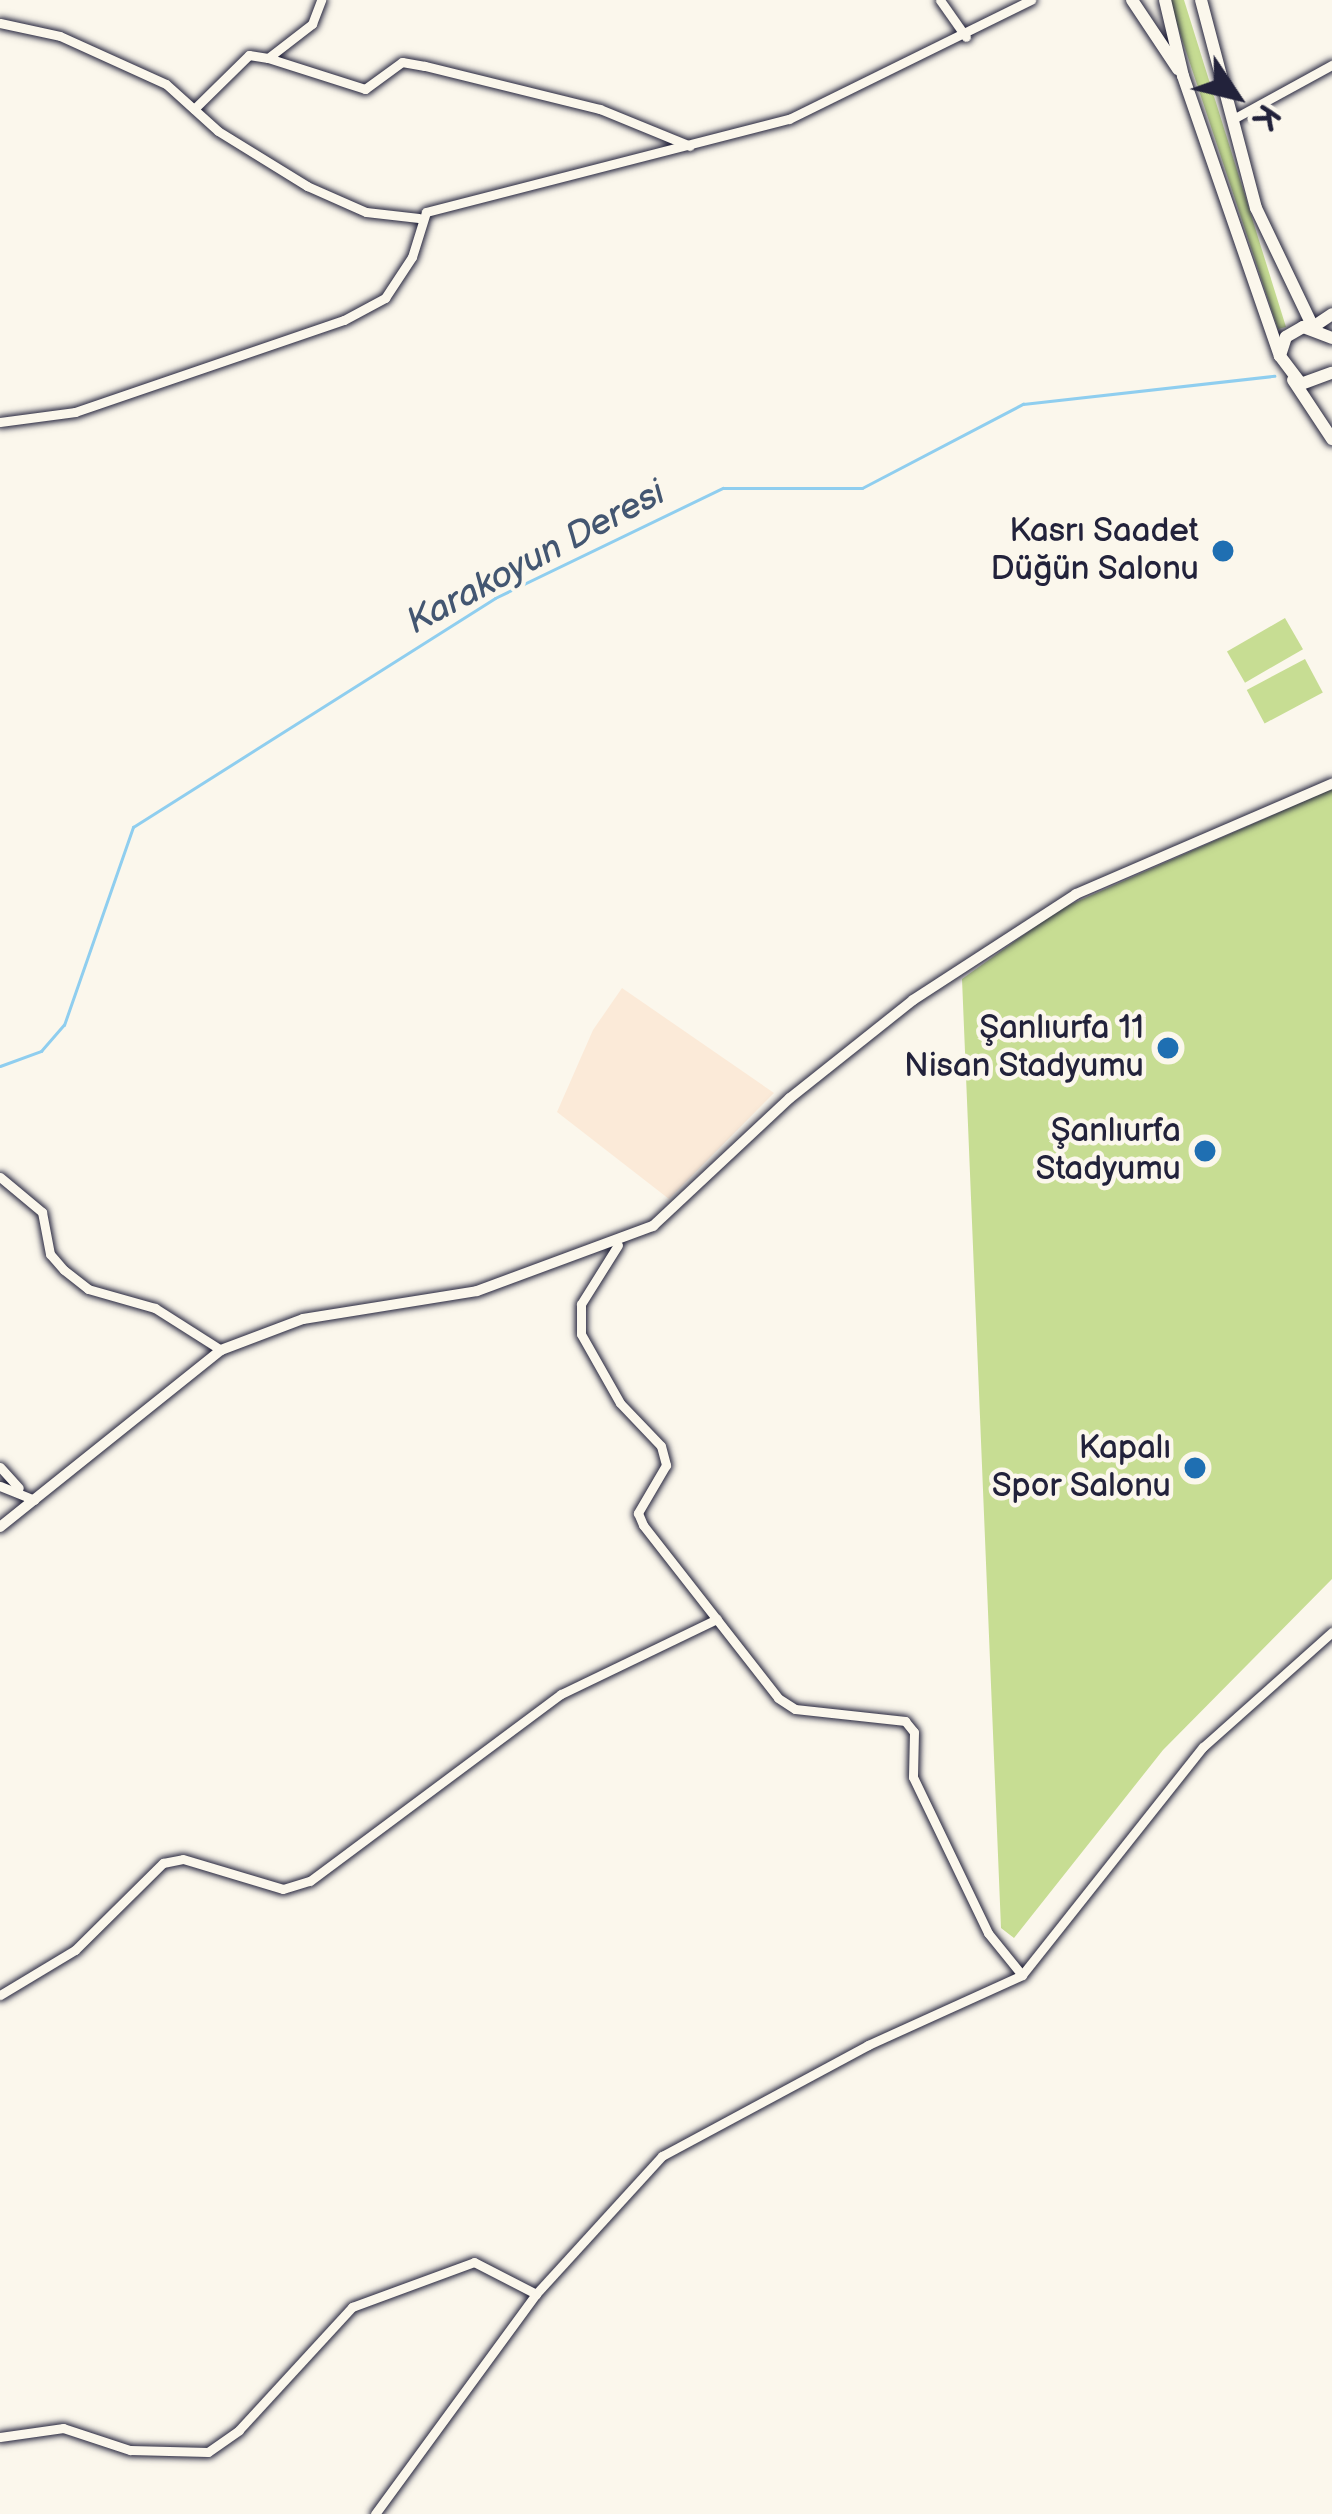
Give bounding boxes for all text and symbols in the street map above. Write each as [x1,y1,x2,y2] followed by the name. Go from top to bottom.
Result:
[1176,36,1296,156] north arrow
[1243,96,1288,137] text: K
[400,472,672,644] water label: Karakoyun Deresi
[990,512,1199,590] place label: Kasrı Saadet Düğün Salonu
[1210,538,1236,564] marker: Kasrı Saadet Düğün Salonu
[903,1009,1144,1087] place label: Şanlıurfa 11 Nisan Stadyumu
[1155,1035,1181,1061] marker: Şanlıurfa 11 Nisan Stadyumu
[1036,1112,1181,1190] place label: Şanlıurfa Stadyumu
[1192,1138,1218,1164] marker: Şanlıurfa Stadyumu
[991,1429,1171,1507] place label: Kapalı Spor Salonu
[1182,1455,1208,1481] marker: Kapalı Spor Salonu

